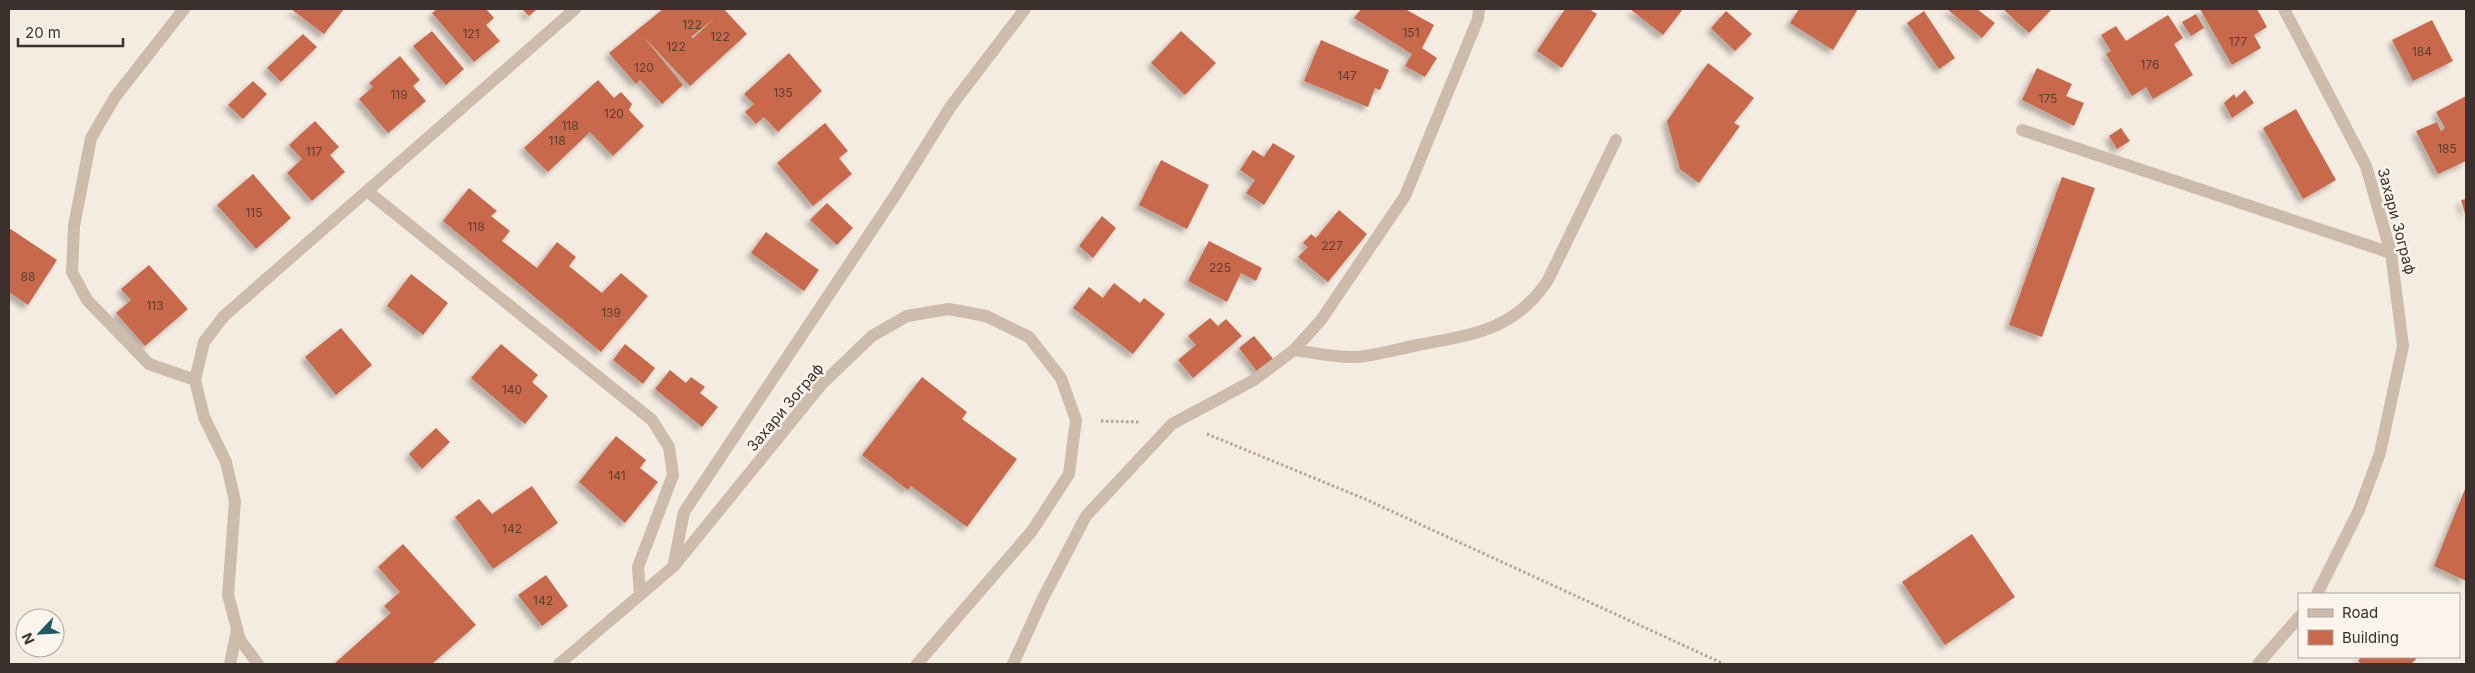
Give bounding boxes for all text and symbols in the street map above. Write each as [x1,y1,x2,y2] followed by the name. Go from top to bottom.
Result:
[18,15,122,47] scale bar
[682,17,702,32] house number: 122
[25,23,61,42] text: 20 m
[1402,25,1420,40] house number: 151
[462,26,480,41] house number: 121
[710,29,730,44] house number: 122
[2229,34,2248,49] house number: 177
[666,39,686,54] house number: 122
[2412,44,2432,59] house number: 184
[2141,57,2159,72] house number: 176
[634,60,654,75] house number: 120
[1337,68,1357,83] house number: 147
[773,85,793,100] house number: 135
[390,87,408,102] house number: 119
[2039,91,2057,106] house number: 175
[604,106,624,121] house number: 120
[561,118,579,133] house number: 118
[548,133,566,148] house number: 118
[2437,141,2457,156] house number: 185
[306,144,322,159] house number: 117
[2374,166,2420,276] street label: Захари Зограф
[245,205,263,220] house number: 115
[467,219,485,234] house number: 118
[1321,238,1343,253] house number: 227
[1209,260,1231,275] house number: 225
[21,269,35,284] house number: 88
[146,298,164,313] house number: 113
[601,305,621,320] house number: 139
[742,359,828,455] street label: Захари Зограф
[502,382,522,397] house number: 140
[608,468,626,483] house number: 141
[502,521,522,536] house number: 142
[533,593,553,608] house number: 142
[2298,593,2460,658] legend
[2342,603,2378,622] text: Road
[15,608,65,658] north arrow
[2342,628,2399,647] text: Building
[18,630,38,647] text: N

